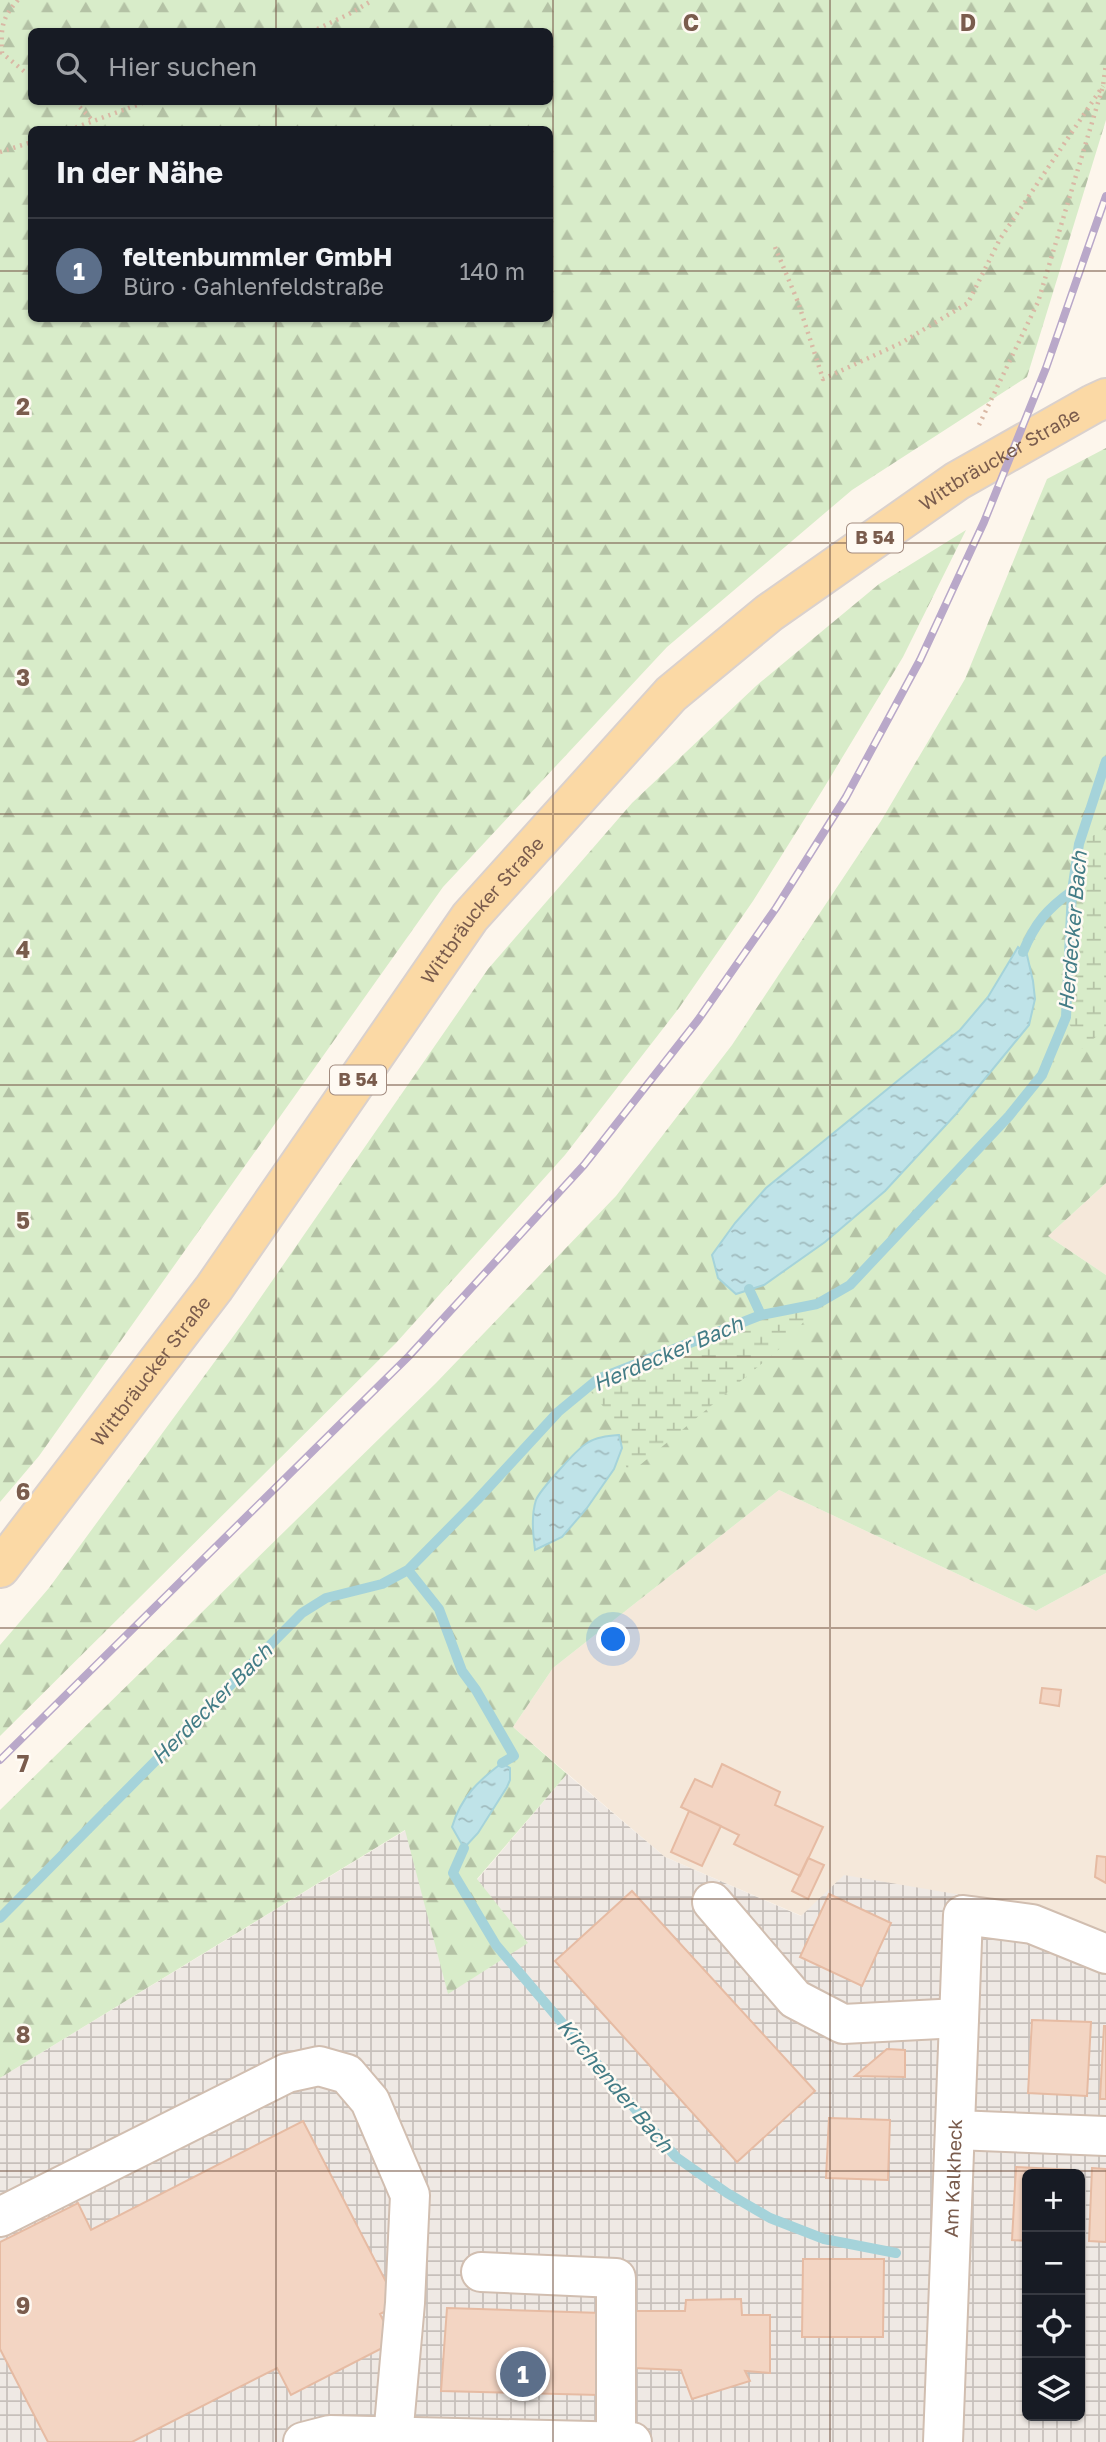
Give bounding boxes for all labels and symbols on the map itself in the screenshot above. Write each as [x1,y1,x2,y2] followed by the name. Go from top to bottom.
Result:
[683,8,699,36] text: C
[960,8,976,36] text: D
[16,392,30,420] text: 2
[914,402,1084,515] street label: Wittbräucker Straße
[847,524,903,552] road number: B 54
[16,663,30,691] text: 3
[415,831,548,988] street label: Wittbräucker Straße
[1052,849,1092,1012] water label: Herdecker Bach
[16,935,30,963] text: 4
[330,1065,386,1094] road number: B 54
[16,1206,30,1234] text: 5
[86,1291,215,1450] street label: Wittbräucker Straße
[589,1309,747,1396] water label: Herdecker Bach
[16,1477,30,1505] text: 6
[596,1622,630,1656] your location
[146,1637,278,1769] water label: Herdecker Bach
[17,1749,29,1777] text: 7
[552,2013,680,2158] water label: Kirchender Bach
[16,2020,30,2048] text: 8
[939,2118,966,2238] street label: Am Kalkheck
[16,2291,30,2319] text: 9
[500,2348,546,2400] pin: 1

